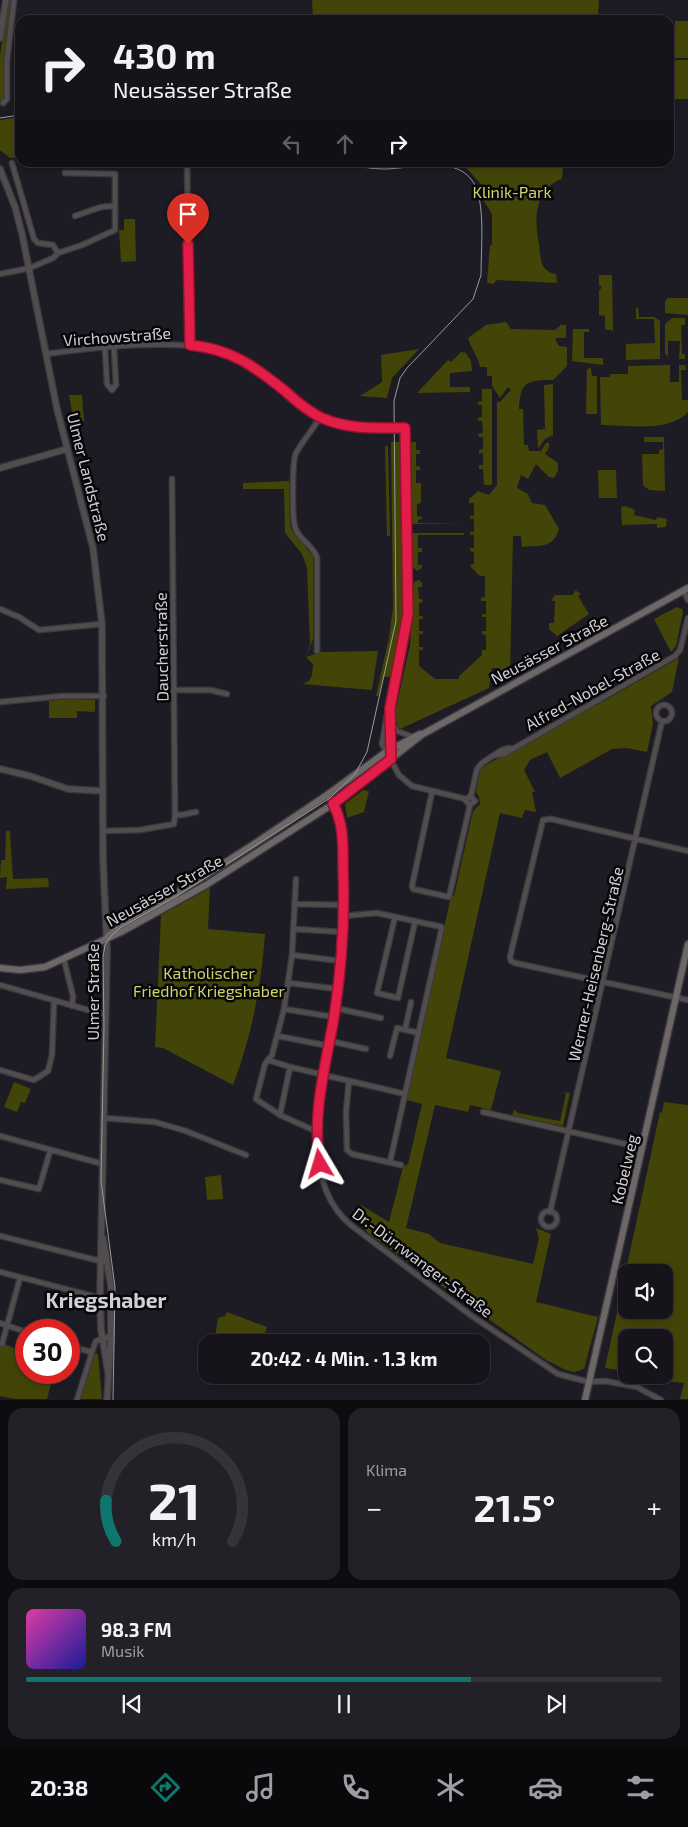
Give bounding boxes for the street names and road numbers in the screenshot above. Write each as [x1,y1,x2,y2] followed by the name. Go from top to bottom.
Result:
[62,323,172,349] street label: Virchowstraße
[64,411,114,543] street label: Ulmer Landstraße
[151,592,171,702] street label: Daucherstraße
[487,610,611,688] street label: Neusässer Straße
[521,644,663,734] street label: Alfred-Nobel-Straße
[103,850,225,930] street label: Neusässer Straße
[563,865,627,1063] street label: Werner-Heisenberg-Straße
[83,943,102,1041] street label: Ulmer Straße
[607,1132,641,1206] street label: Kobelweg
[349,1203,497,1321] street label: Dr.-Dürrwanger-Straße

